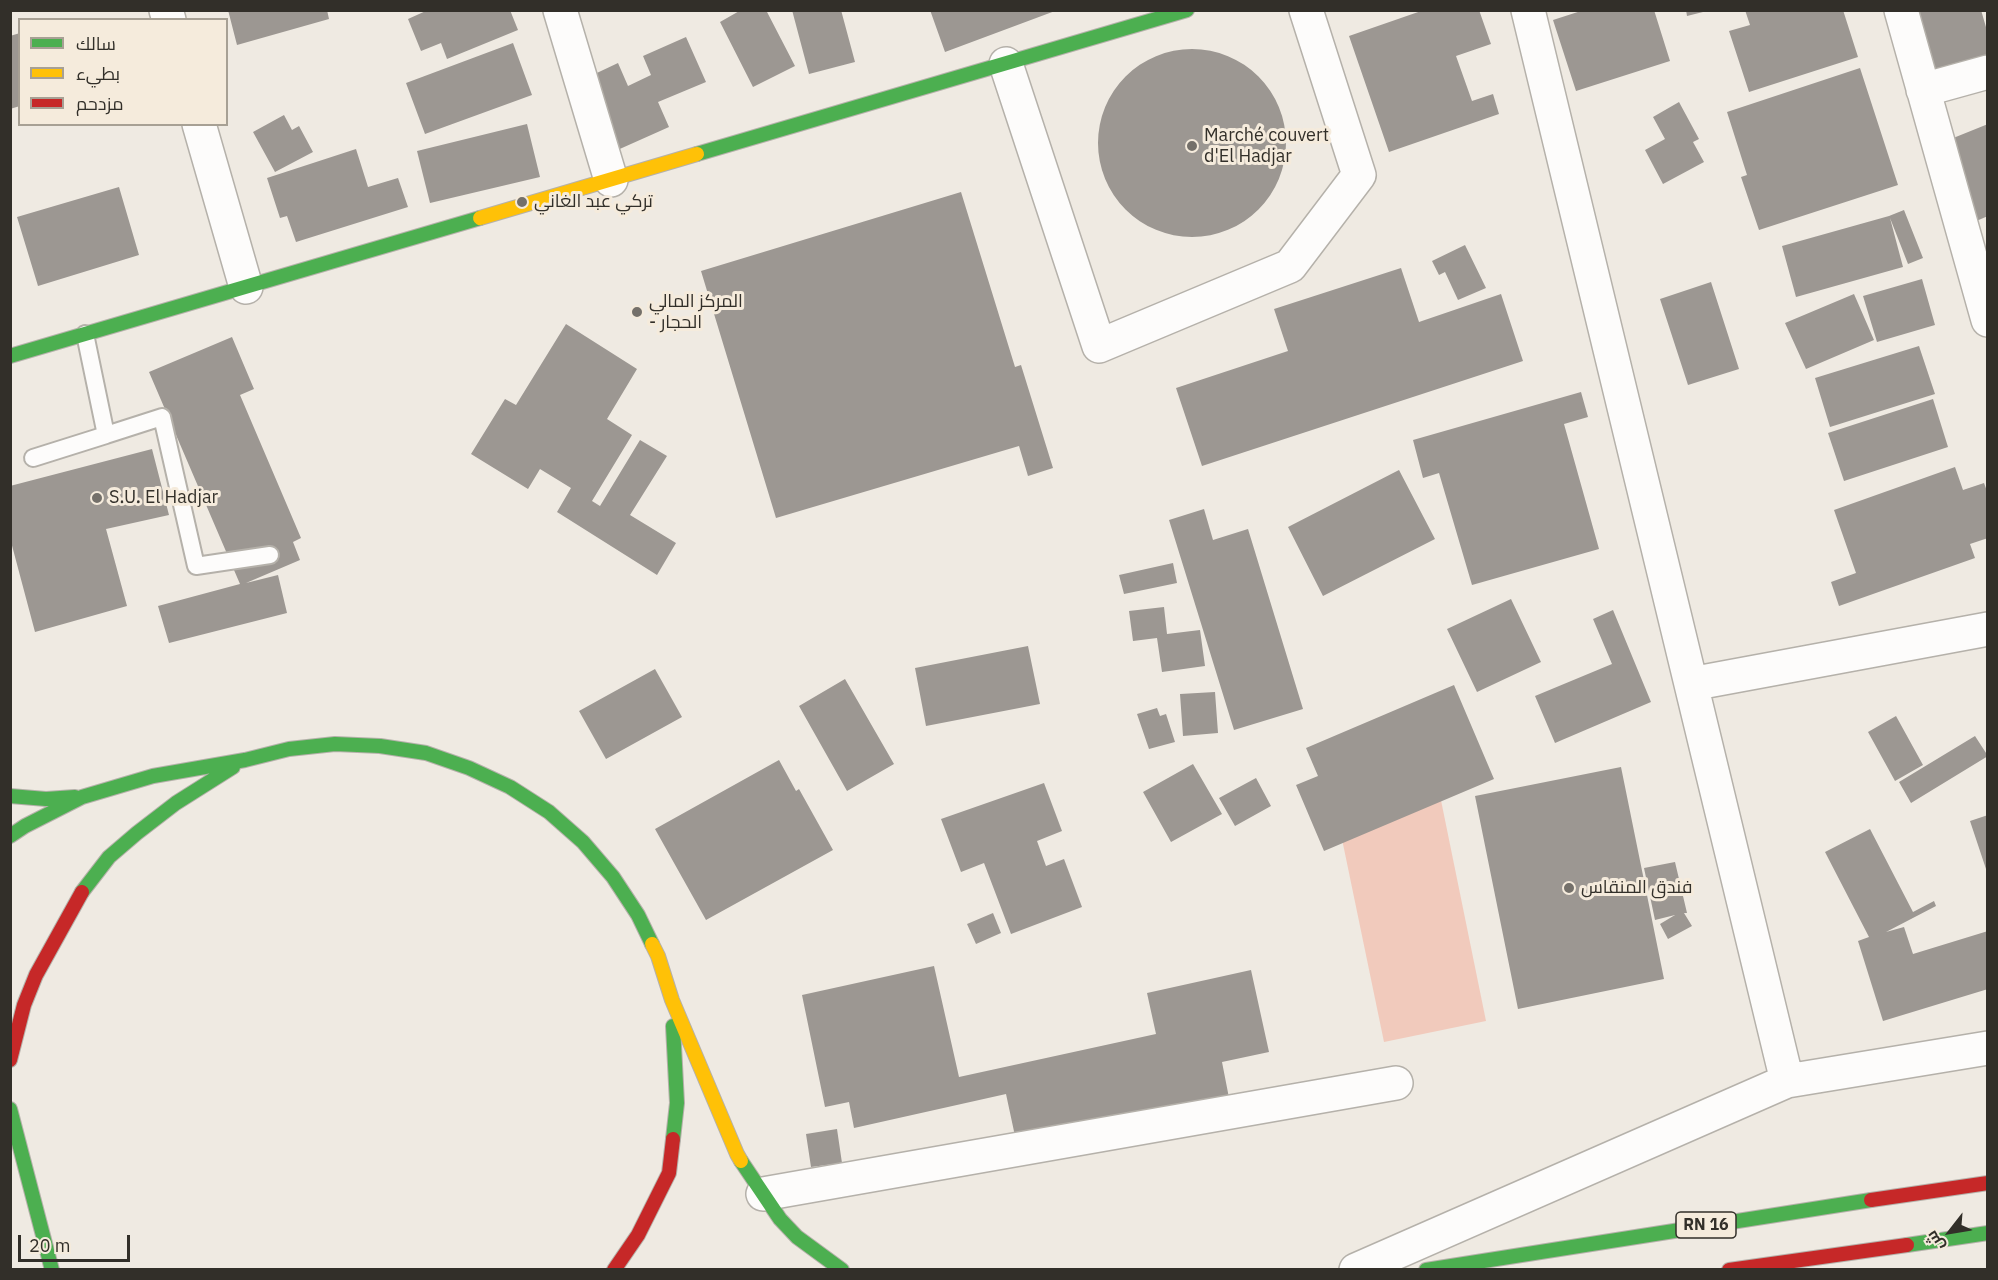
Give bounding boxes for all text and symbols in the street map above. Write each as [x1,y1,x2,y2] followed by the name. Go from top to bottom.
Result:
[18,18,228,126] legend
[76,32,116,55] text: سالك
[76,62,120,85] text: بطيء
[76,92,124,115] text: مزدحم
[1204,125,1329,168] place label: Marché couvert d'El Hadjar
[1185,139,1199,153] marker: Marché couvert d'El Hadjar
[534,191,653,213] place label: تركي عبد الغاني
[515,195,529,209] marker: تركي عبد الغاني
[649,291,743,334] place label: المركز المالي - الحجار
[630,305,644,319] marker: المركز المالي - الحجار
[109,487,218,509] place label: S.U. El Hadjar
[90,491,104,505] marker: S.U. El Hadjar
[1581,877,1692,899] place label: فندق المنقاس
[1562,881,1576,895] marker: فندق المنقاس
[1920,1202,1980,1262] north arrow
[1676,1212,1736,1238] road number: RN 16
[21,1223,134,1261] scale bar
[1921,1227,1948,1255] text: ش
[29,1234,71,1257] text: 20 m

